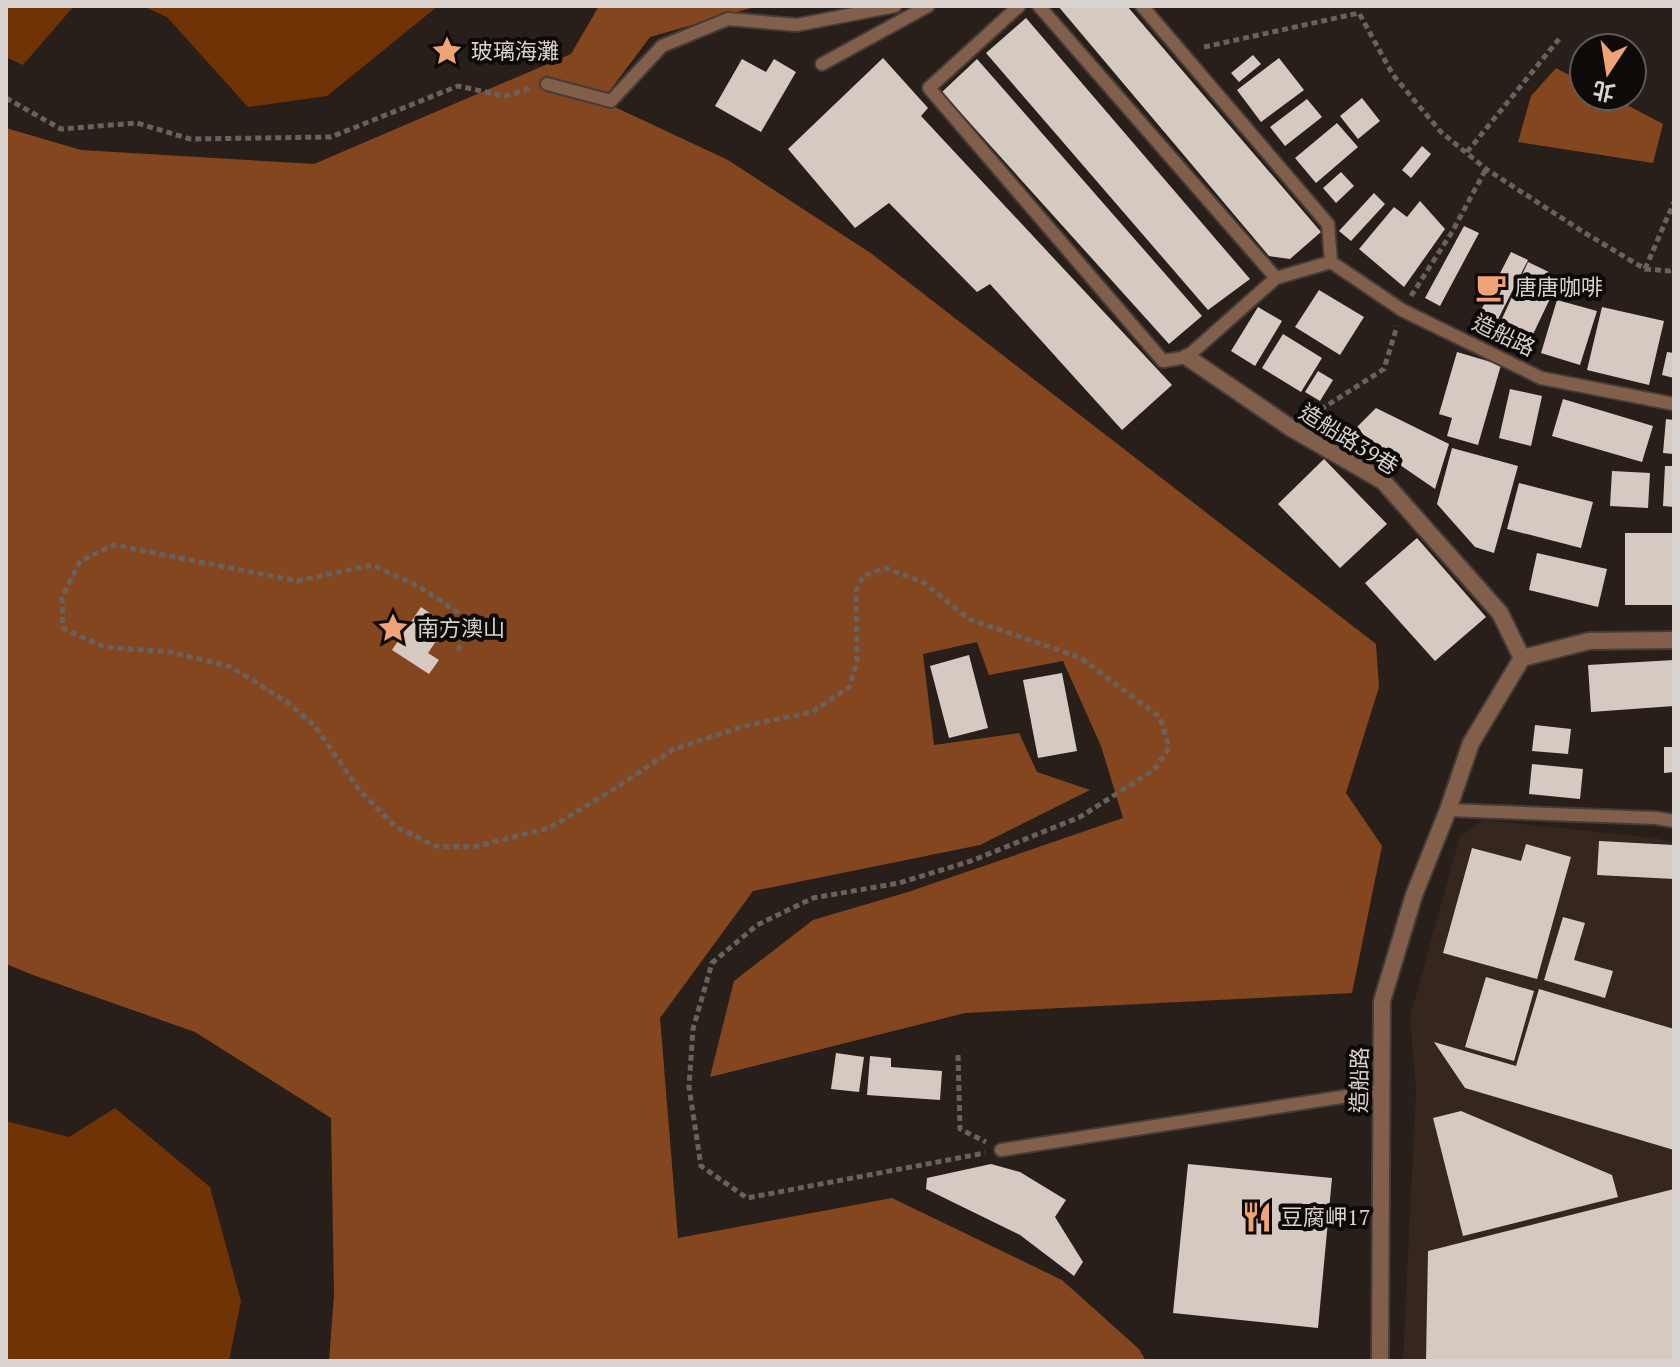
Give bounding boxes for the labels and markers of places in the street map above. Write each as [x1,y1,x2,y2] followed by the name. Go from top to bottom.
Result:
[430,34,464,68] place icon: 玻璃海灘
[471,36,559,65] place label: 玻璃海灘
[1474,270,1508,304] cafe icon: 唐唐咖啡
[1515,272,1603,301] place label: 唐唐咖啡
[376,611,410,645] place icon: 南方澳山
[417,613,505,642] place label: 南方澳山
[1240,1200,1274,1234] restaurant icon: 豆腐岬17
[1281,1202,1370,1231] place label: 豆腐岬17

